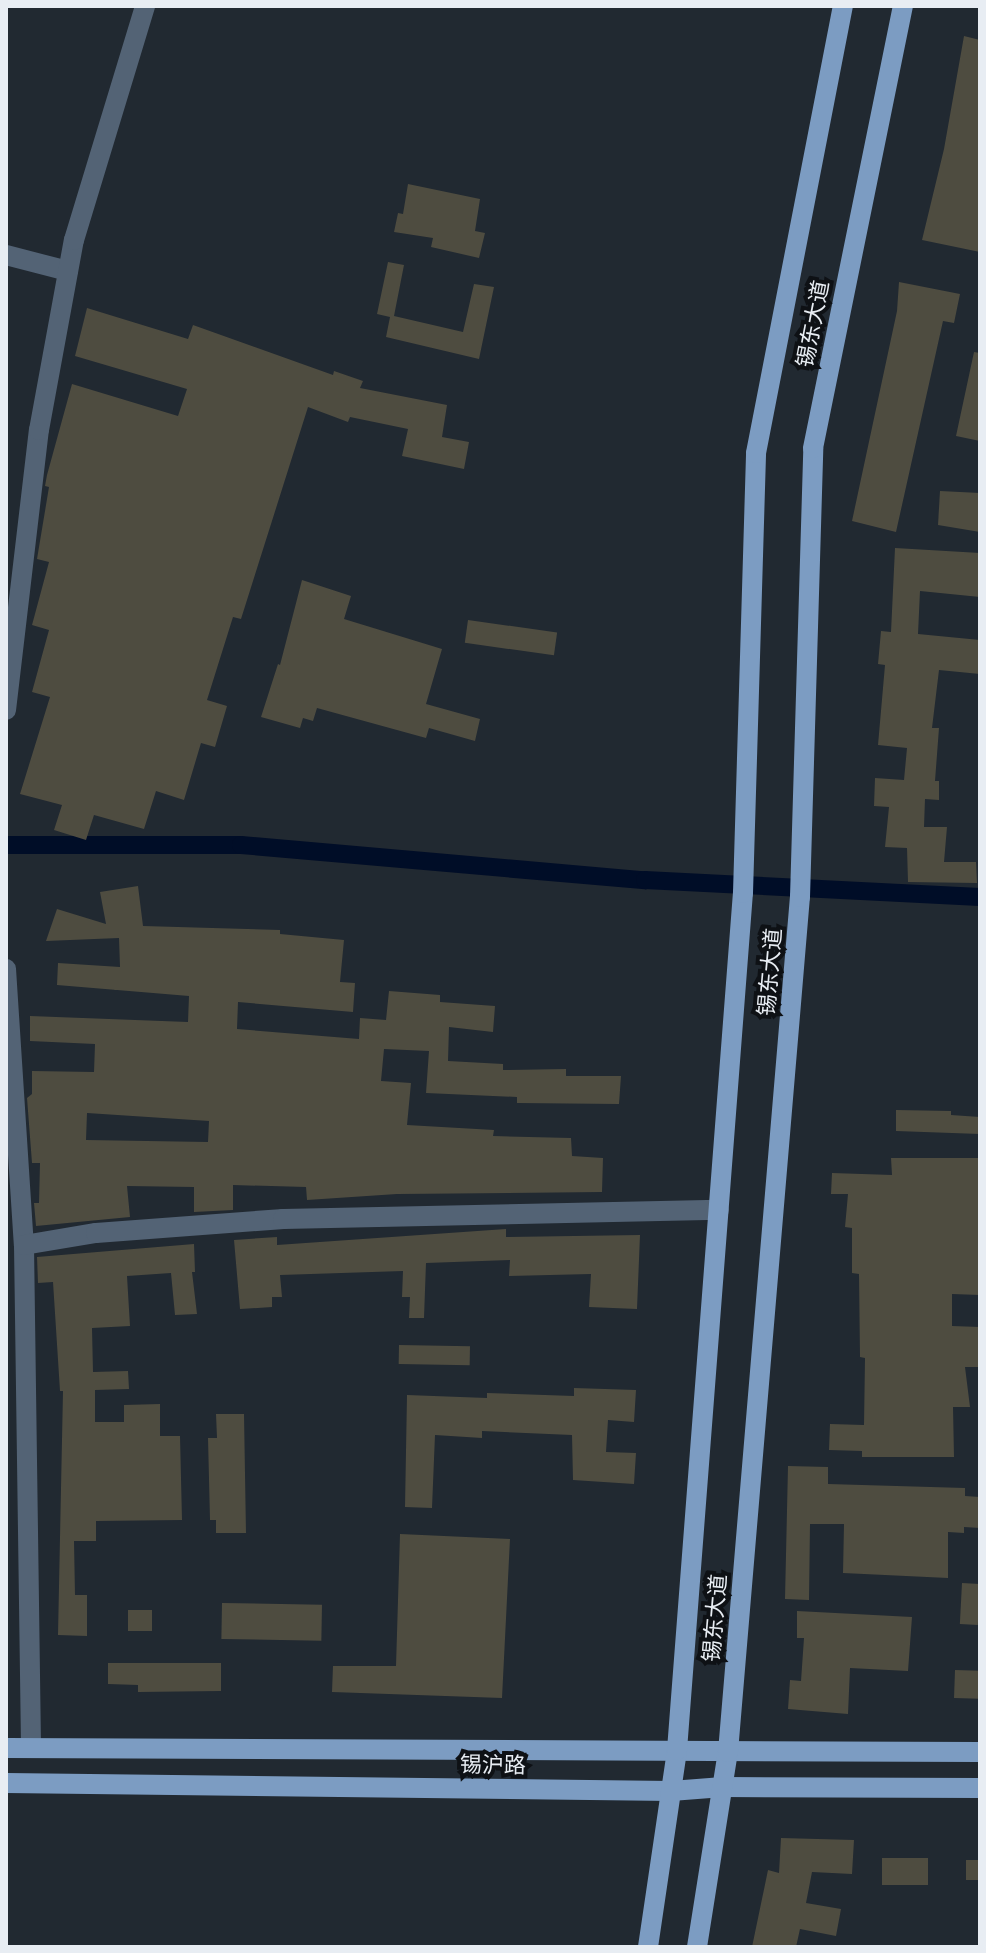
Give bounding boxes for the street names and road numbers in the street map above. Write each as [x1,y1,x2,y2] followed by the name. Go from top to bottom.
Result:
[792,278,834,370] street label: 锡东大道
[753,927,787,1017] street label: 锡东大道
[698,1573,732,1663] street label: 锡东大道
[460,1751,526,1779] street label: 锡沪路

